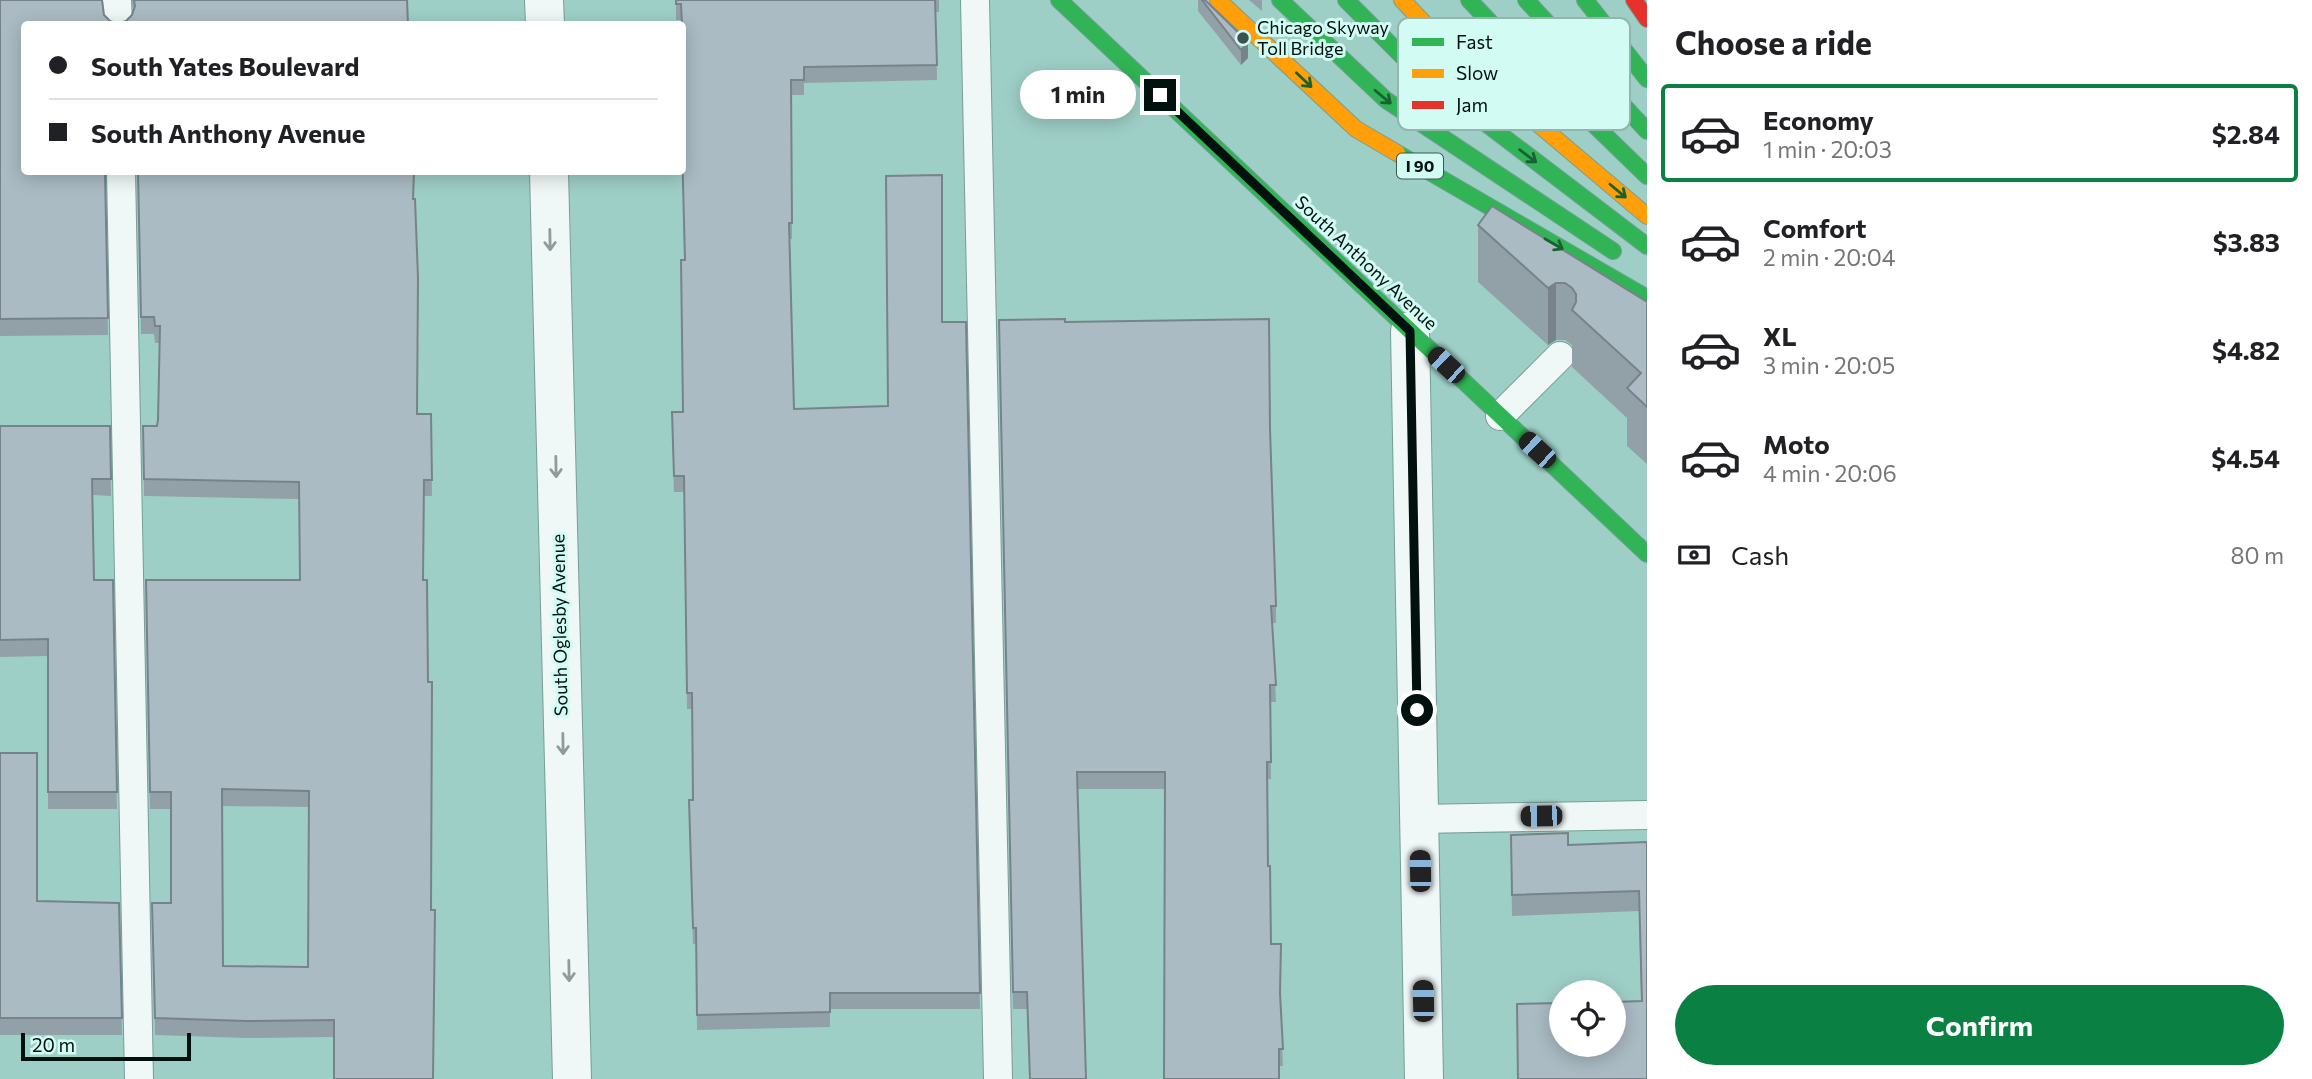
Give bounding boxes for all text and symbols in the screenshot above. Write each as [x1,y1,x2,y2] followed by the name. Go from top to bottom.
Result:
[1257,16,1389,59] place label: Chicago Skyway Toll Bridge
[1398,18,1630,130] legend
[1675,22,1872,62] text: Choose a ride
[1235,30,1251,46] marker: Chicago Skyway Toll Bridge
[1456,30,1493,53] text: Fast
[91,50,360,81] text: South Yates Boulevard
[1456,61,1498,84] text: Slow
[1020,70,1136,119] callout: 1 min
[1294,71,1312,88] one-way arrow
[1144,79,1176,111] route end
[1051,80,1105,108] text: 1 min
[1374,89,1392,105] one-way arrow
[1456,93,1488,116] text: Jam
[1679,102,1742,165] icon: car
[1763,104,1874,135] text: Economy
[91,117,365,148] text: South Anthony Avenue
[2212,118,2280,149] text: $2.84
[1763,135,1892,163] text: 1 min · 20:03
[1518,148,1537,163] one-way arrow
[1397,154,1443,178] road number: I 90
[1609,183,1627,199] one-way arrow
[1291,191,1442,334] street label: South Anthony Avenue
[1679,210,1742,273] icon: car
[1763,212,1866,243] text: Comfort
[2213,226,2280,257] text: $3.83
[544,228,557,251] one-way arrow
[1544,237,1564,251] one-way arrow
[1763,243,1896,271] text: 2 min · 20:04
[1679,318,1742,381] icon: car
[1763,320,1797,351] text: XL
[2212,334,2280,365] text: $4.82
[1424,343,1469,387] car
[1763,351,1895,379] text: 3 min · 20:05
[1679,426,1742,489] icon: car
[1515,428,1560,472] car
[1763,428,1830,459] text: Moto
[2211,442,2280,473] text: $4.54
[550,455,563,478] one-way arrow
[1763,459,1897,487] text: 4 min · 20:06
[546,534,572,716] street label: South Oglesby Avenue
[1675,536,1713,574] icon: cash
[1731,539,1789,570] text: Cash
[2231,541,2284,569] text: 80 m
[1401,694,1433,726] route start
[557,732,570,755] one-way arrow
[1520,805,1563,827] car
[1410,850,1431,892] car
[562,959,576,982] one-way arrow
[1413,980,1434,1022] car
[1549,980,1626,1057] map controls
[1549,980,1626,1057] button: locate
[1675,985,2284,1065] button: Confirm
[21,1030,191,1062] scale bar
[32,1033,75,1056] text: 20 m

